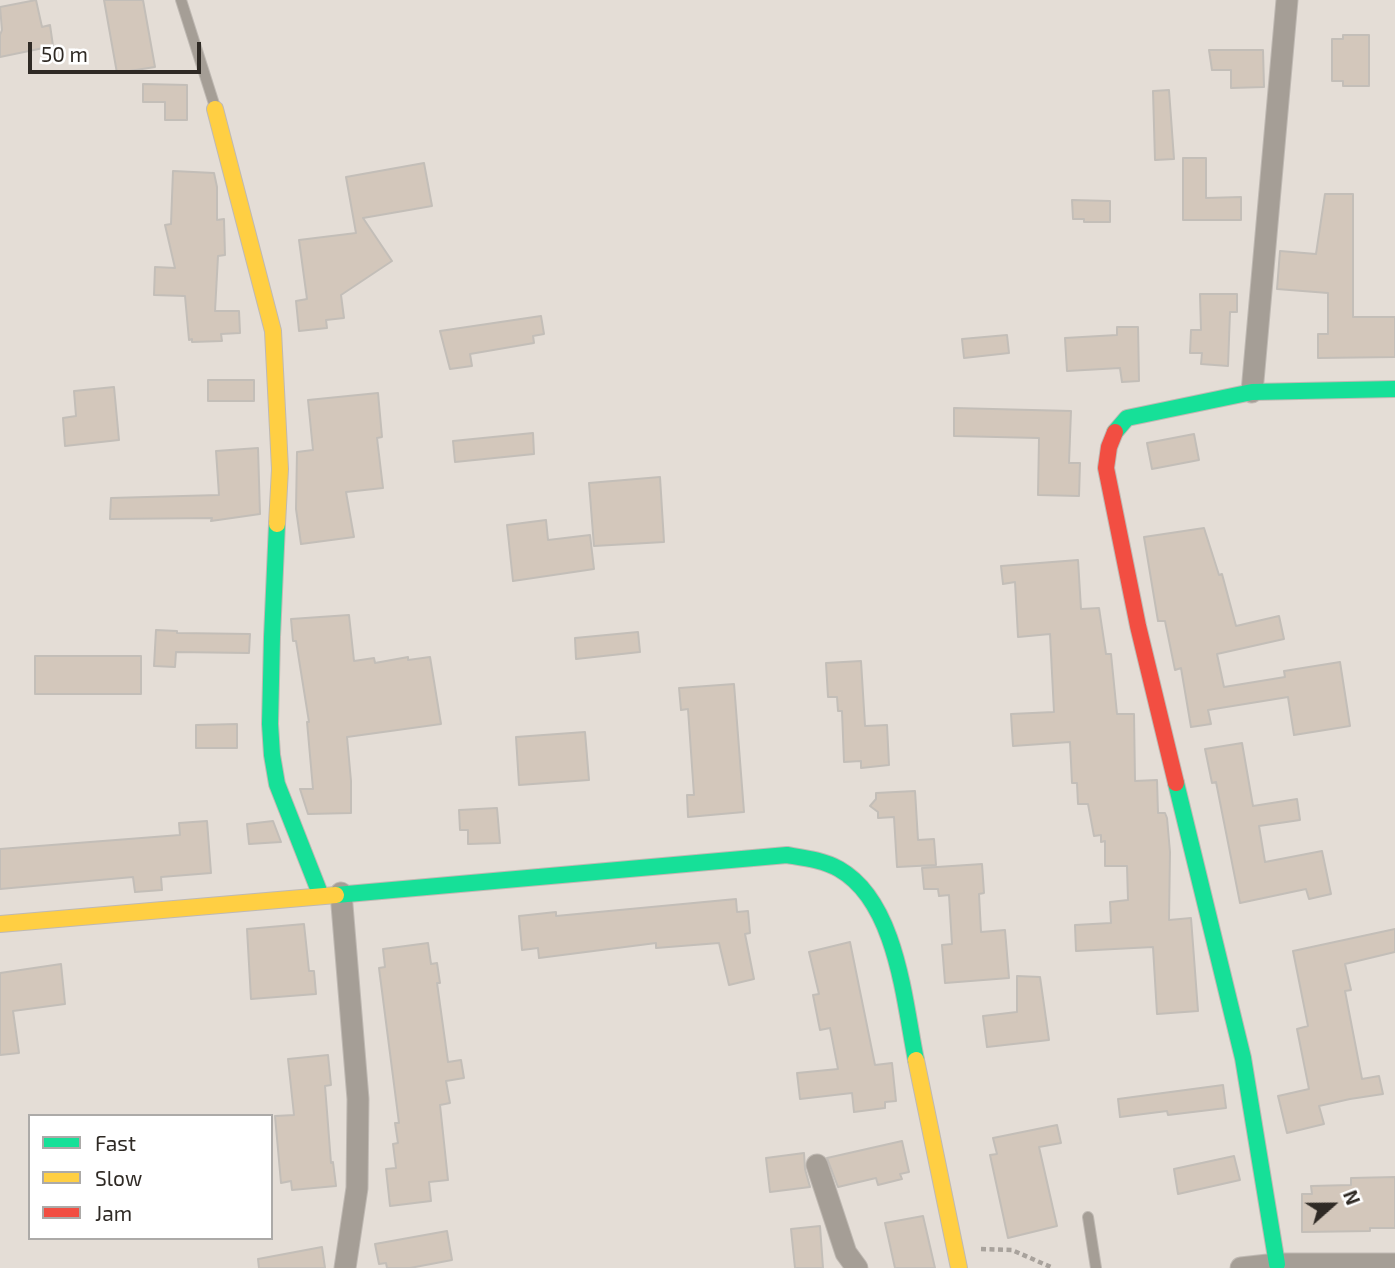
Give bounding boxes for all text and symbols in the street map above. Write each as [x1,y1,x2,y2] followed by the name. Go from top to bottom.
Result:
[32,28,205,72] scale bar
[41,41,88,66] text: 50 m
[28,1114,273,1240] legend
[95,1130,136,1155] text: Fast
[95,1165,142,1190] text: Slow
[1297,1170,1367,1240] north arrow
[1339,1187,1365,1208] text: N
[95,1200,132,1225] text: Jam

